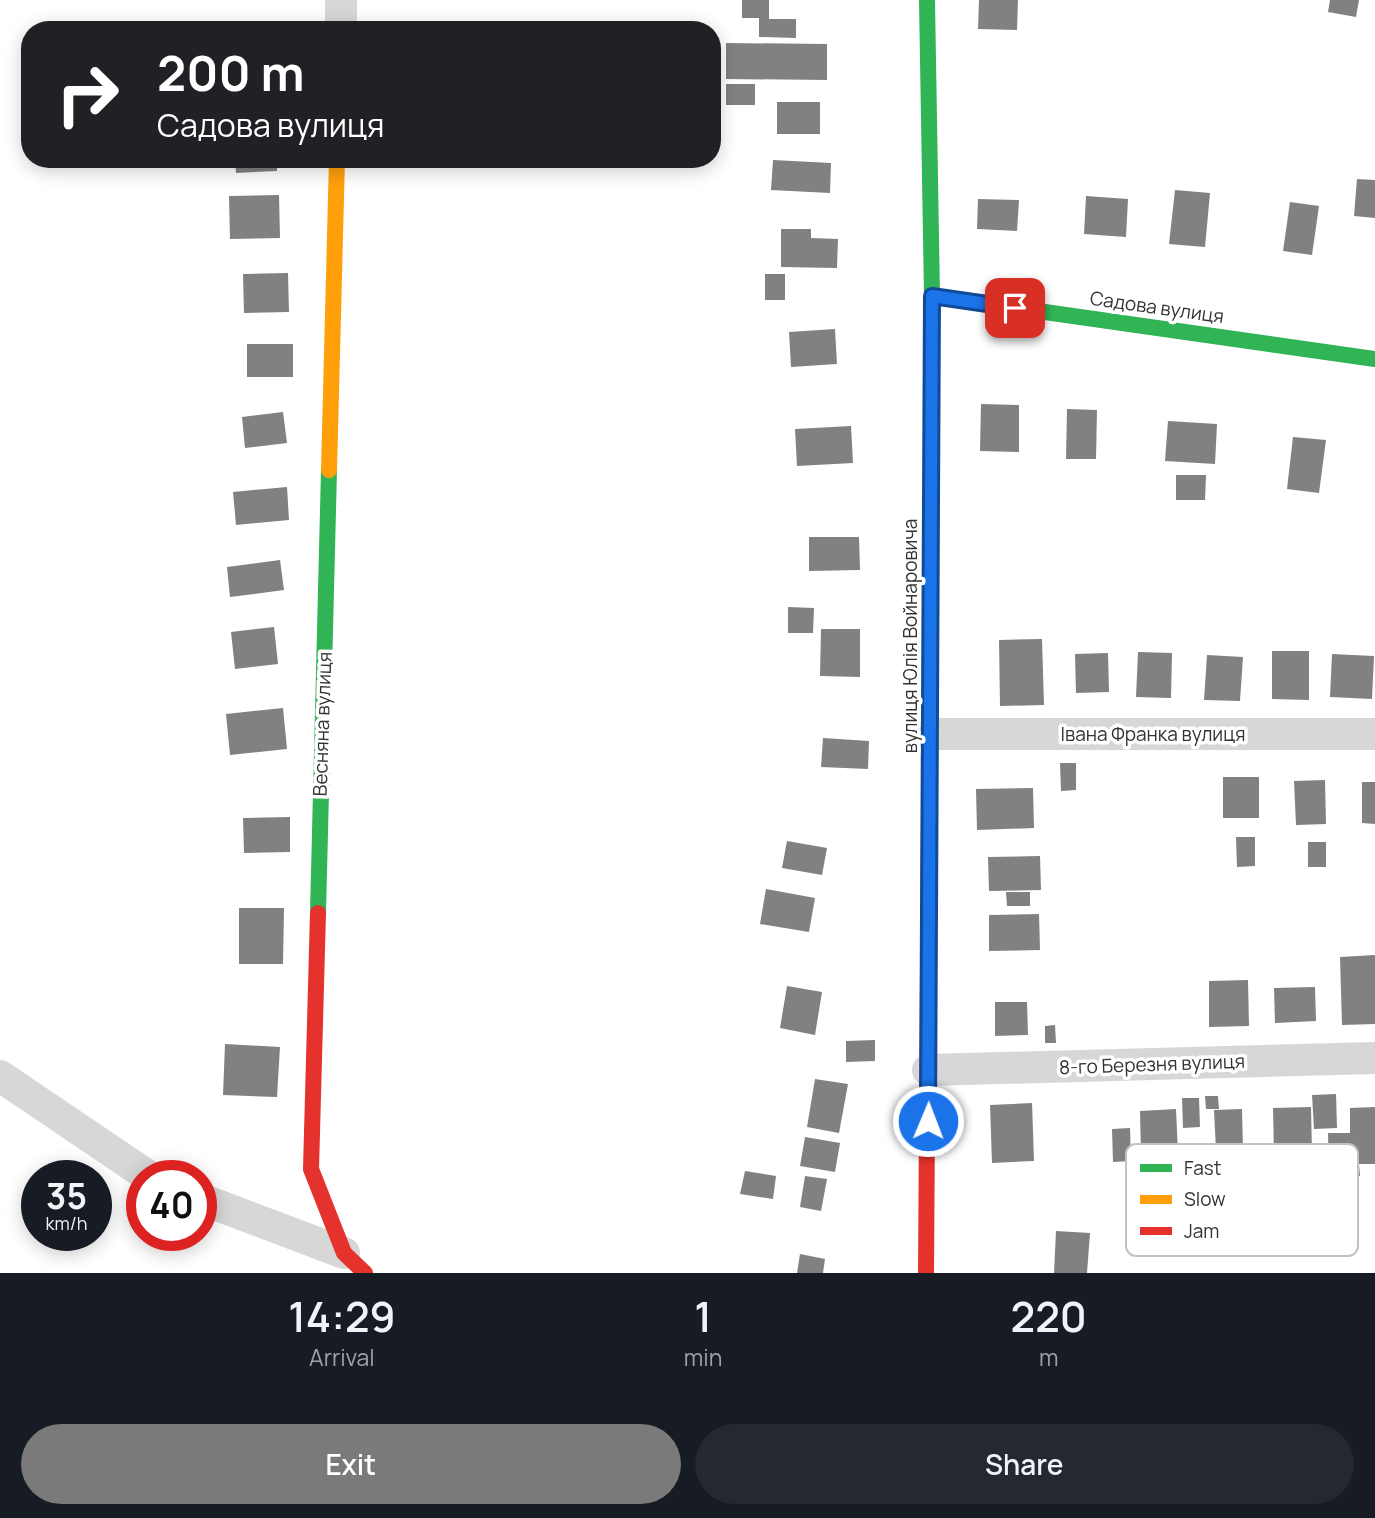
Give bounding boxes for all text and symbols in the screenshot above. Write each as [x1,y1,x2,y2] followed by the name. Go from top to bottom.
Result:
[157,39,305,106] text: 200 m
[42,49,133,140] icon: right
[157,103,385,147] text: Садова вулиця
[985,278,1045,338] pin
[1088,285,1226,329] street label: Садова вулиця
[996,289,1034,327] icon: arrive
[897,519,923,753] street label: вулиця Юлія Войнаровича
[306,651,338,797] street label: Весняна вулиця
[1061,721,1245,747] street label: Івана Франка вулиця
[1059,1048,1245,1080] street label: 8-го Березня вулиця
[891,1084,965,1158] position arrow
[1126,1144,1358,1256] legend
[1184,1155,1221,1181] text: Fast
[126,1160,217,1251] speed limit sign: 40
[46,1172,87,1220] text: 35
[1184,1186,1226,1212] text: Slow
[46,1211,87,1235] text: km/h
[1184,1218,1219,1244] text: Jam
[288,1287,396,1345] text: 14:29
[694,1287,712,1345] text: 1
[1011,1287,1087,1345] text: 220
[309,1341,375,1373] text: Arrival
[684,1341,722,1373] text: min
[1039,1341,1058,1373] text: m
[21,1424,681,1504] button: Exit
[695,1424,1354,1504] button: Share

